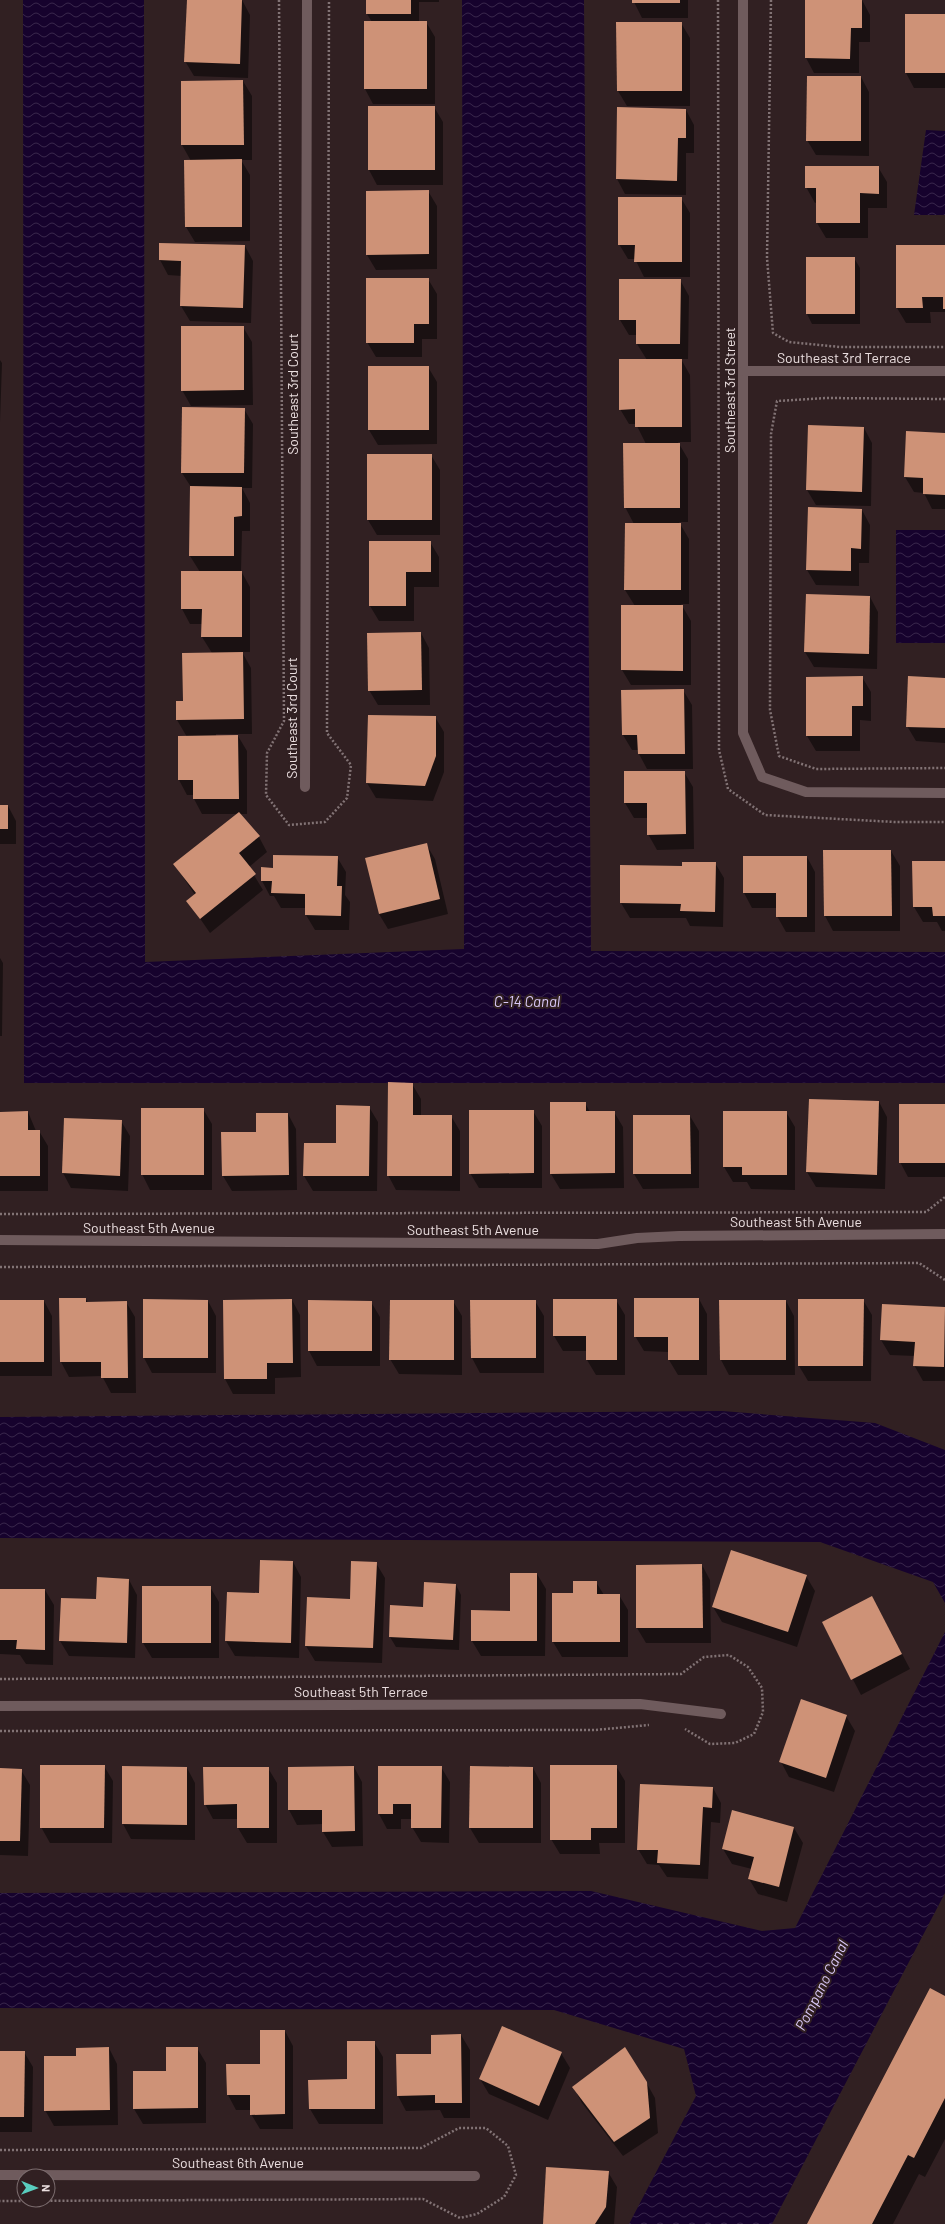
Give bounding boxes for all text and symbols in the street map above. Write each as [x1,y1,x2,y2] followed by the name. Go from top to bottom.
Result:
[721,327,738,453] street label: Southeast 3rd Street
[284,333,301,455] street label: Southeast 3rd Court
[777,349,911,366] street label: Southeast 3rd Terrace
[283,657,300,779] street label: Southeast 3rd Court
[494,992,561,1010] water label: C-14 Canal
[730,1213,862,1230] street label: Southeast 5th Avenue
[83,1219,215,1236] street label: Southeast 5th Avenue
[407,1221,539,1238] street label: Southeast 5th Avenue
[294,1683,428,1700] street label: Southeast 5th Terrace
[791,1936,852,2033] water label: Pompano Canal
[172,2154,304,2171] street label: Southeast 6th Avenue
[16,2168,56,2208] north arrow
[40,2184,53,2192] text: N

